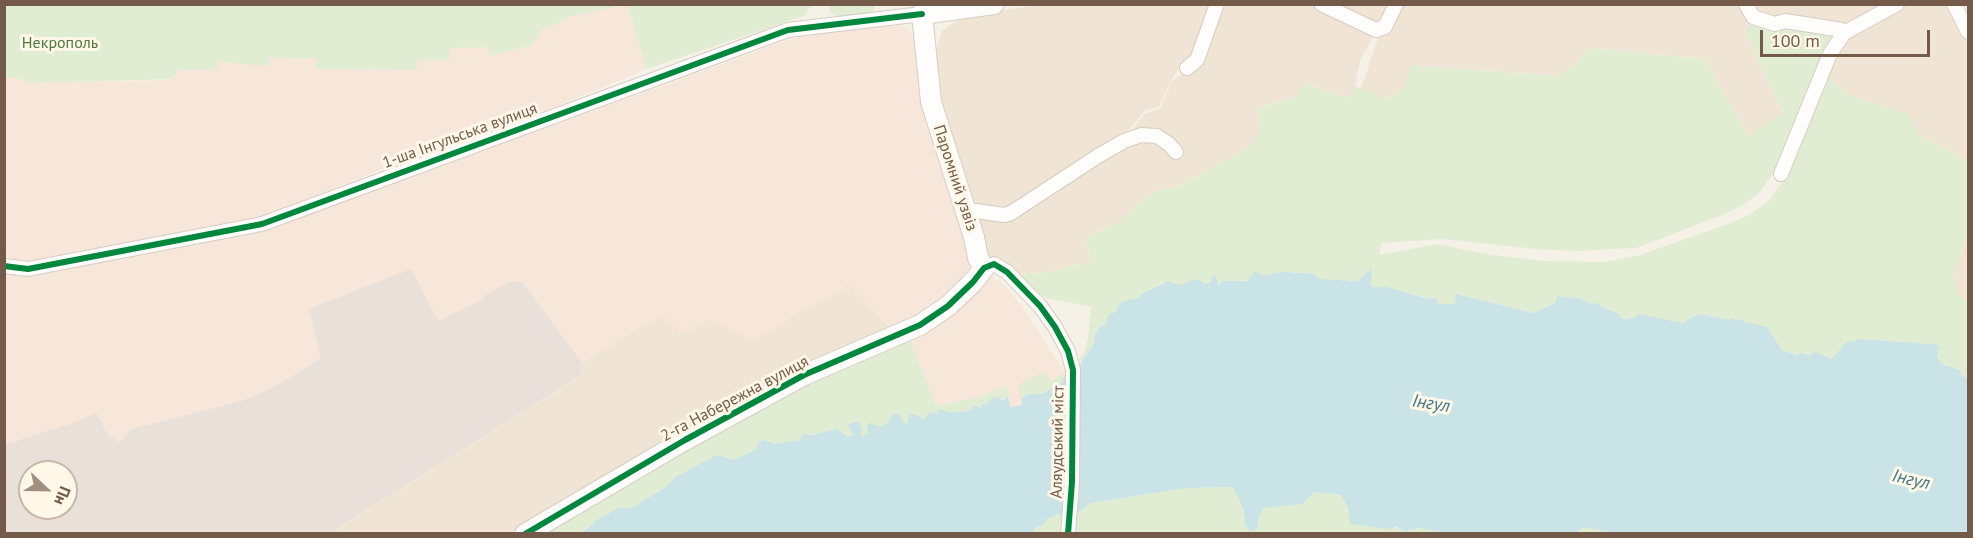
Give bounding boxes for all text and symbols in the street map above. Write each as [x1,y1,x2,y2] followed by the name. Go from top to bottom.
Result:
[1763,18,1932,56] scale bar
[1771,29,1820,52] text: 100 m
[22,33,98,53] park label: Некрополь
[380,99,540,173] street label: 1-ша Інгульська вулиця
[929,123,981,233] street label: Паромний узвіз
[658,352,812,446] street label: 2-га Набережна вулиця
[1047,385,1069,499] street label: Аляудський міст
[1411,390,1451,418] water label: Інгул
[18,460,78,520] north arrow
[1890,465,1932,495] water label: Інгул
[50,484,76,508] text: Пн

